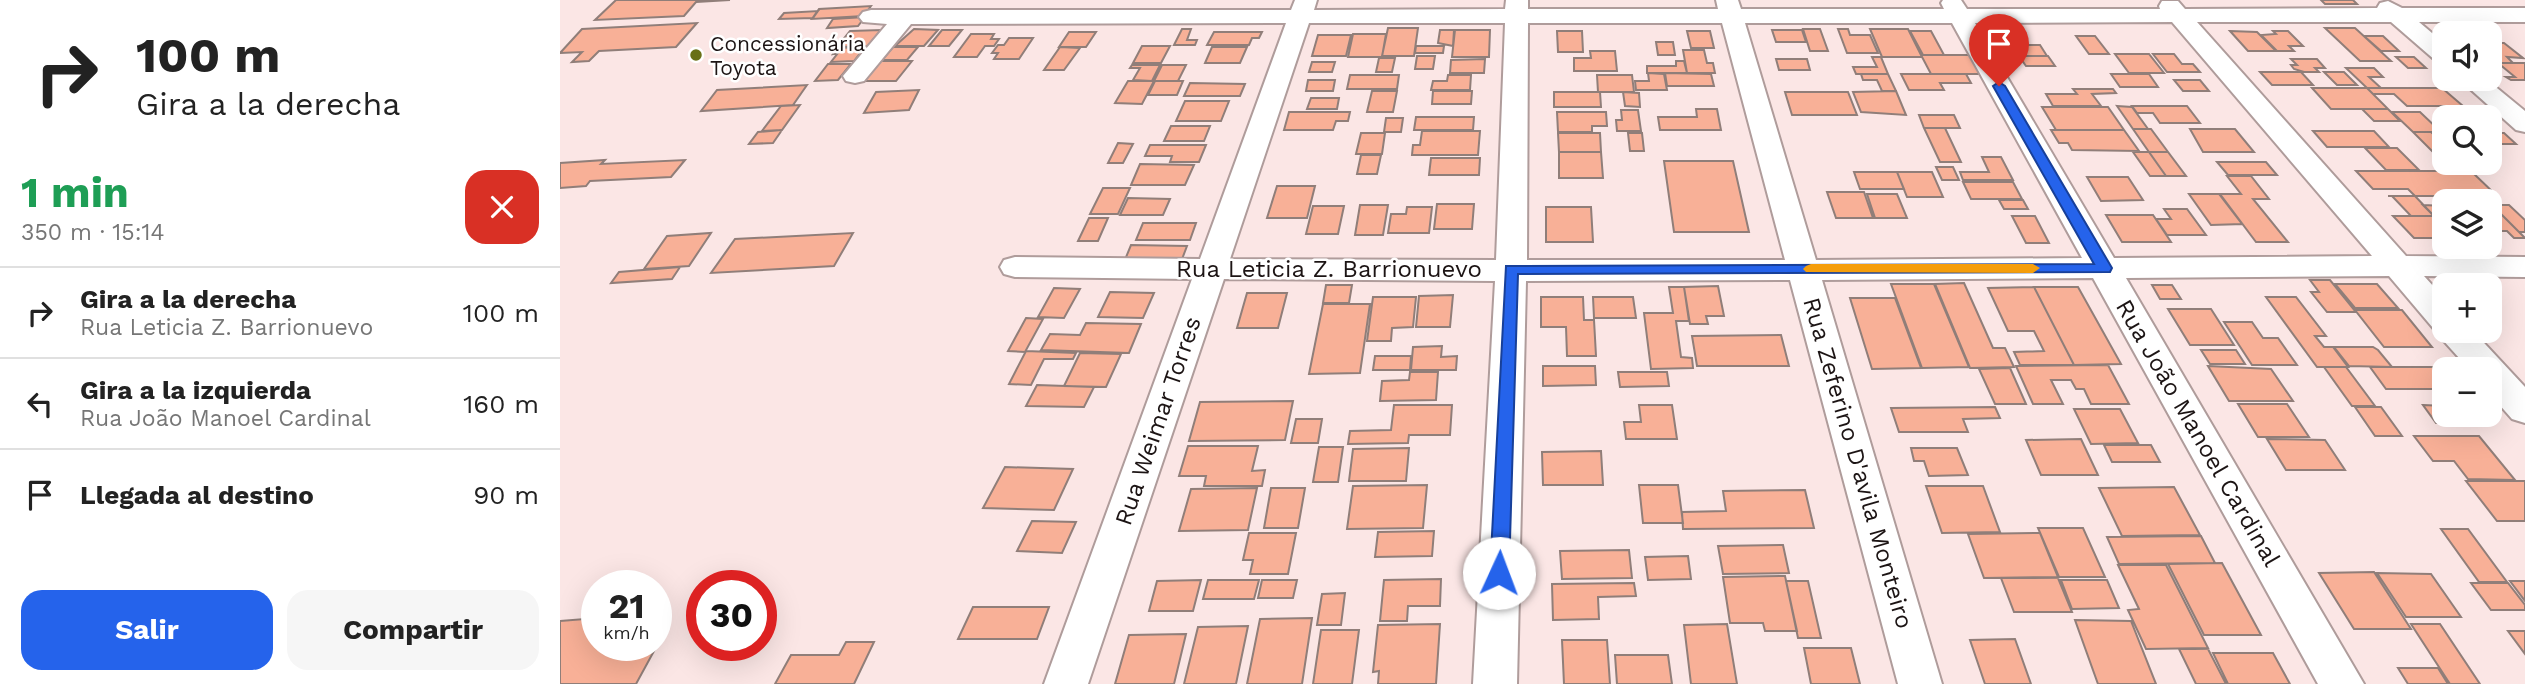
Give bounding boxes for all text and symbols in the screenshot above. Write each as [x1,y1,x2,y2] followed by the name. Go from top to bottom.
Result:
[1969,14,2029,86] pin
[2432,21,2502,427] map controls
[2432,21,2502,91] button: sound
[1980,25,2018,63] icon: arrive
[136,26,280,84] text: 100 m
[21,28,112,119] icon: right
[710,31,865,80] place label: Concessionária Toyota
[688,47,704,63] marker: Concessionária Toyota
[136,85,400,123] text: Gira a la derecha
[2432,105,2502,175] button: search
[21,168,129,217] text: 1 min
[465,170,539,244] button: close
[2432,189,2502,259] button: layers
[21,219,164,246] text: 350 m · 15:14
[1176,255,1482,283] street label: Rua Leticia Z. Barrionuevo
[2432,273,2502,343] button: +
[80,284,296,314] text: Gira a la derecha
[21,294,59,332] icon: right
[1797,294,1919,632] street label: Rua Zeferino D'avila Monteiro
[2110,295,2286,572] street label: Rua João Manoel Cardinal
[463,298,539,328] text: 100 m
[1109,313,1207,529] street label: Rua Weimar Torres
[80,314,373,341] text: Rua Leticia Z. Barrionuevo
[2432,357,2502,427] button: −
[80,375,311,405] text: Gira a la izquierda
[21,385,59,423] icon: left
[463,389,539,419] text: 160 m
[80,405,371,432] text: Rua João Manoel Cardinal
[21,476,59,514] icon: arrive
[80,480,314,510] text: Llegada al destino
[473,480,539,510] text: 90 m
[1462,536,1536,610] position arrow
[686,570,777,661] speed limit sign: 30
[609,585,644,627] text: 21
[21,590,273,670] button: Salir
[287,590,539,670] button: Compartir
[603,622,650,643] text: km/h

